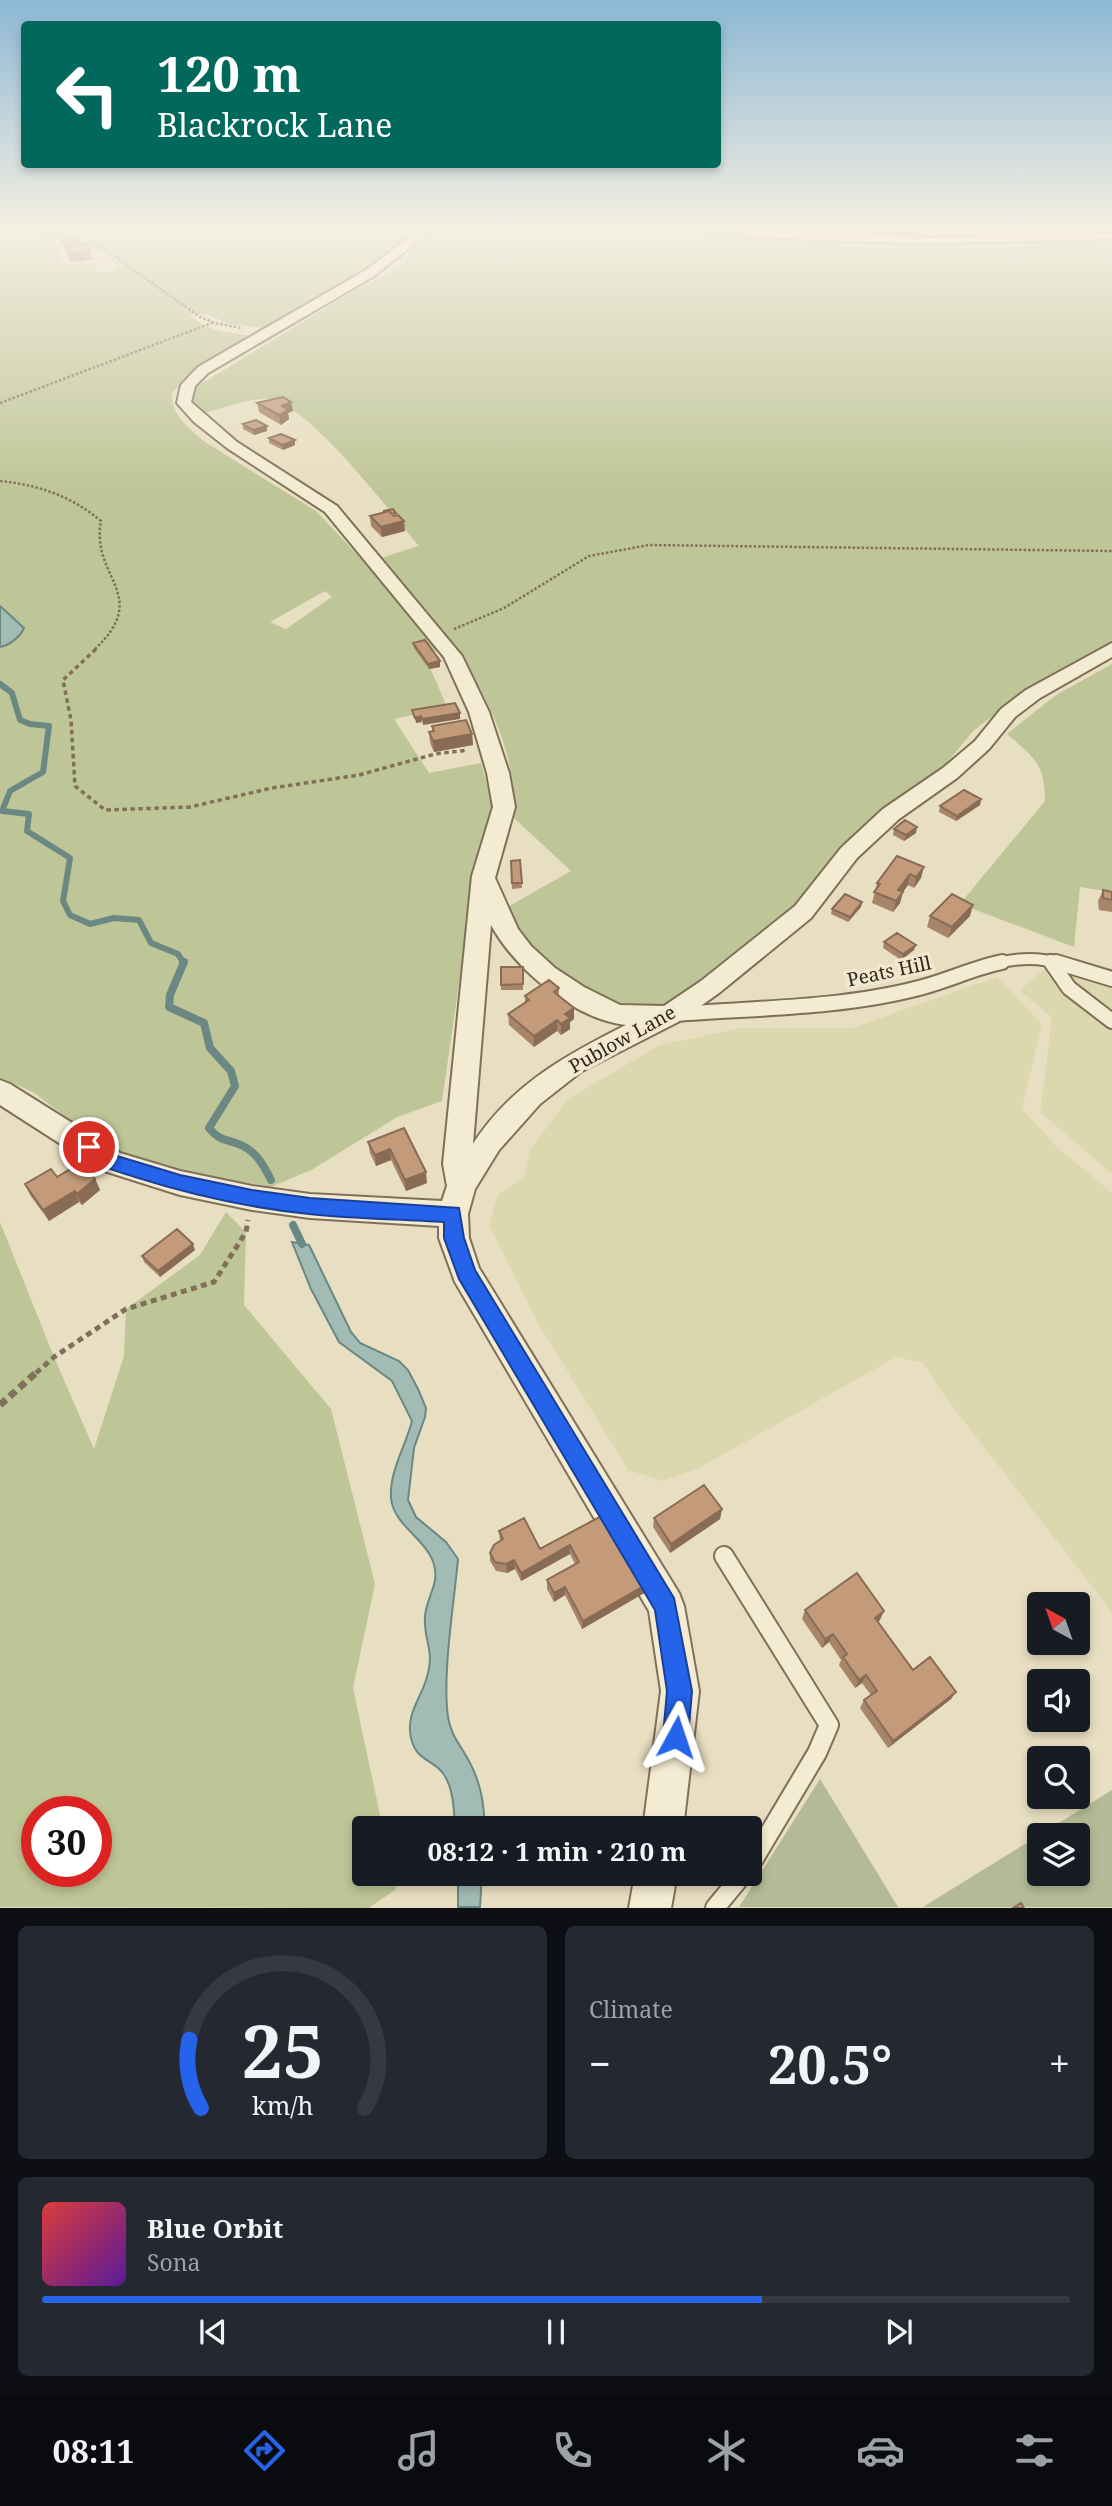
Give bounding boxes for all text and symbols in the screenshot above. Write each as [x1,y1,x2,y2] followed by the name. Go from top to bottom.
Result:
[157,40,301,106] text: 120 m
[42,49,133,140] icon: left
[157,103,392,146] text: Blackrock Lane
[844,949,934,993] street label: Peats Hill
[564,999,680,1079] street label: Publow Lane
[59,1117,119,1177] pin
[70,1128,108,1166] icon: arrive
[1027,1592,1090,1656] north arrow
[1027,1592,1090,1886] map controls
[1027,1669,1090,1732] button: sound
[639,1700,713,1774] position arrow
[1027,1746,1090,1809] button: search
[21,1796,112,1887] speed limit sign: 30
[1027,1823,1090,1886] button: layers
[427,1833,687,1869] text: 08:12 · 1 min · 210 m
[589,1993,673,2025] text: Climate
[241,2001,324,2100] text: 25
[768,2028,892,2099] text: 20.5°
[589,2037,611,2089] text: −
[1049,2037,1070,2089] text: +
[252,2088,313,2122] text: km/h
[147,2210,283,2246] text: Blue Orbit
[147,2246,201,2278] text: Sona
[194,2313,232,2351] icon: previous
[537,2313,575,2351] icon: pause
[880,2313,918,2351] icon: next
[240,2426,289,2475] icon: directions
[394,2426,443,2475] icon: music
[548,2426,597,2475] icon: phone
[702,2426,751,2475] icon: climate
[856,2426,905,2475] icon: car
[1010,2426,1059,2475] icon: filters
[53,2429,135,2472] text: 08:11

